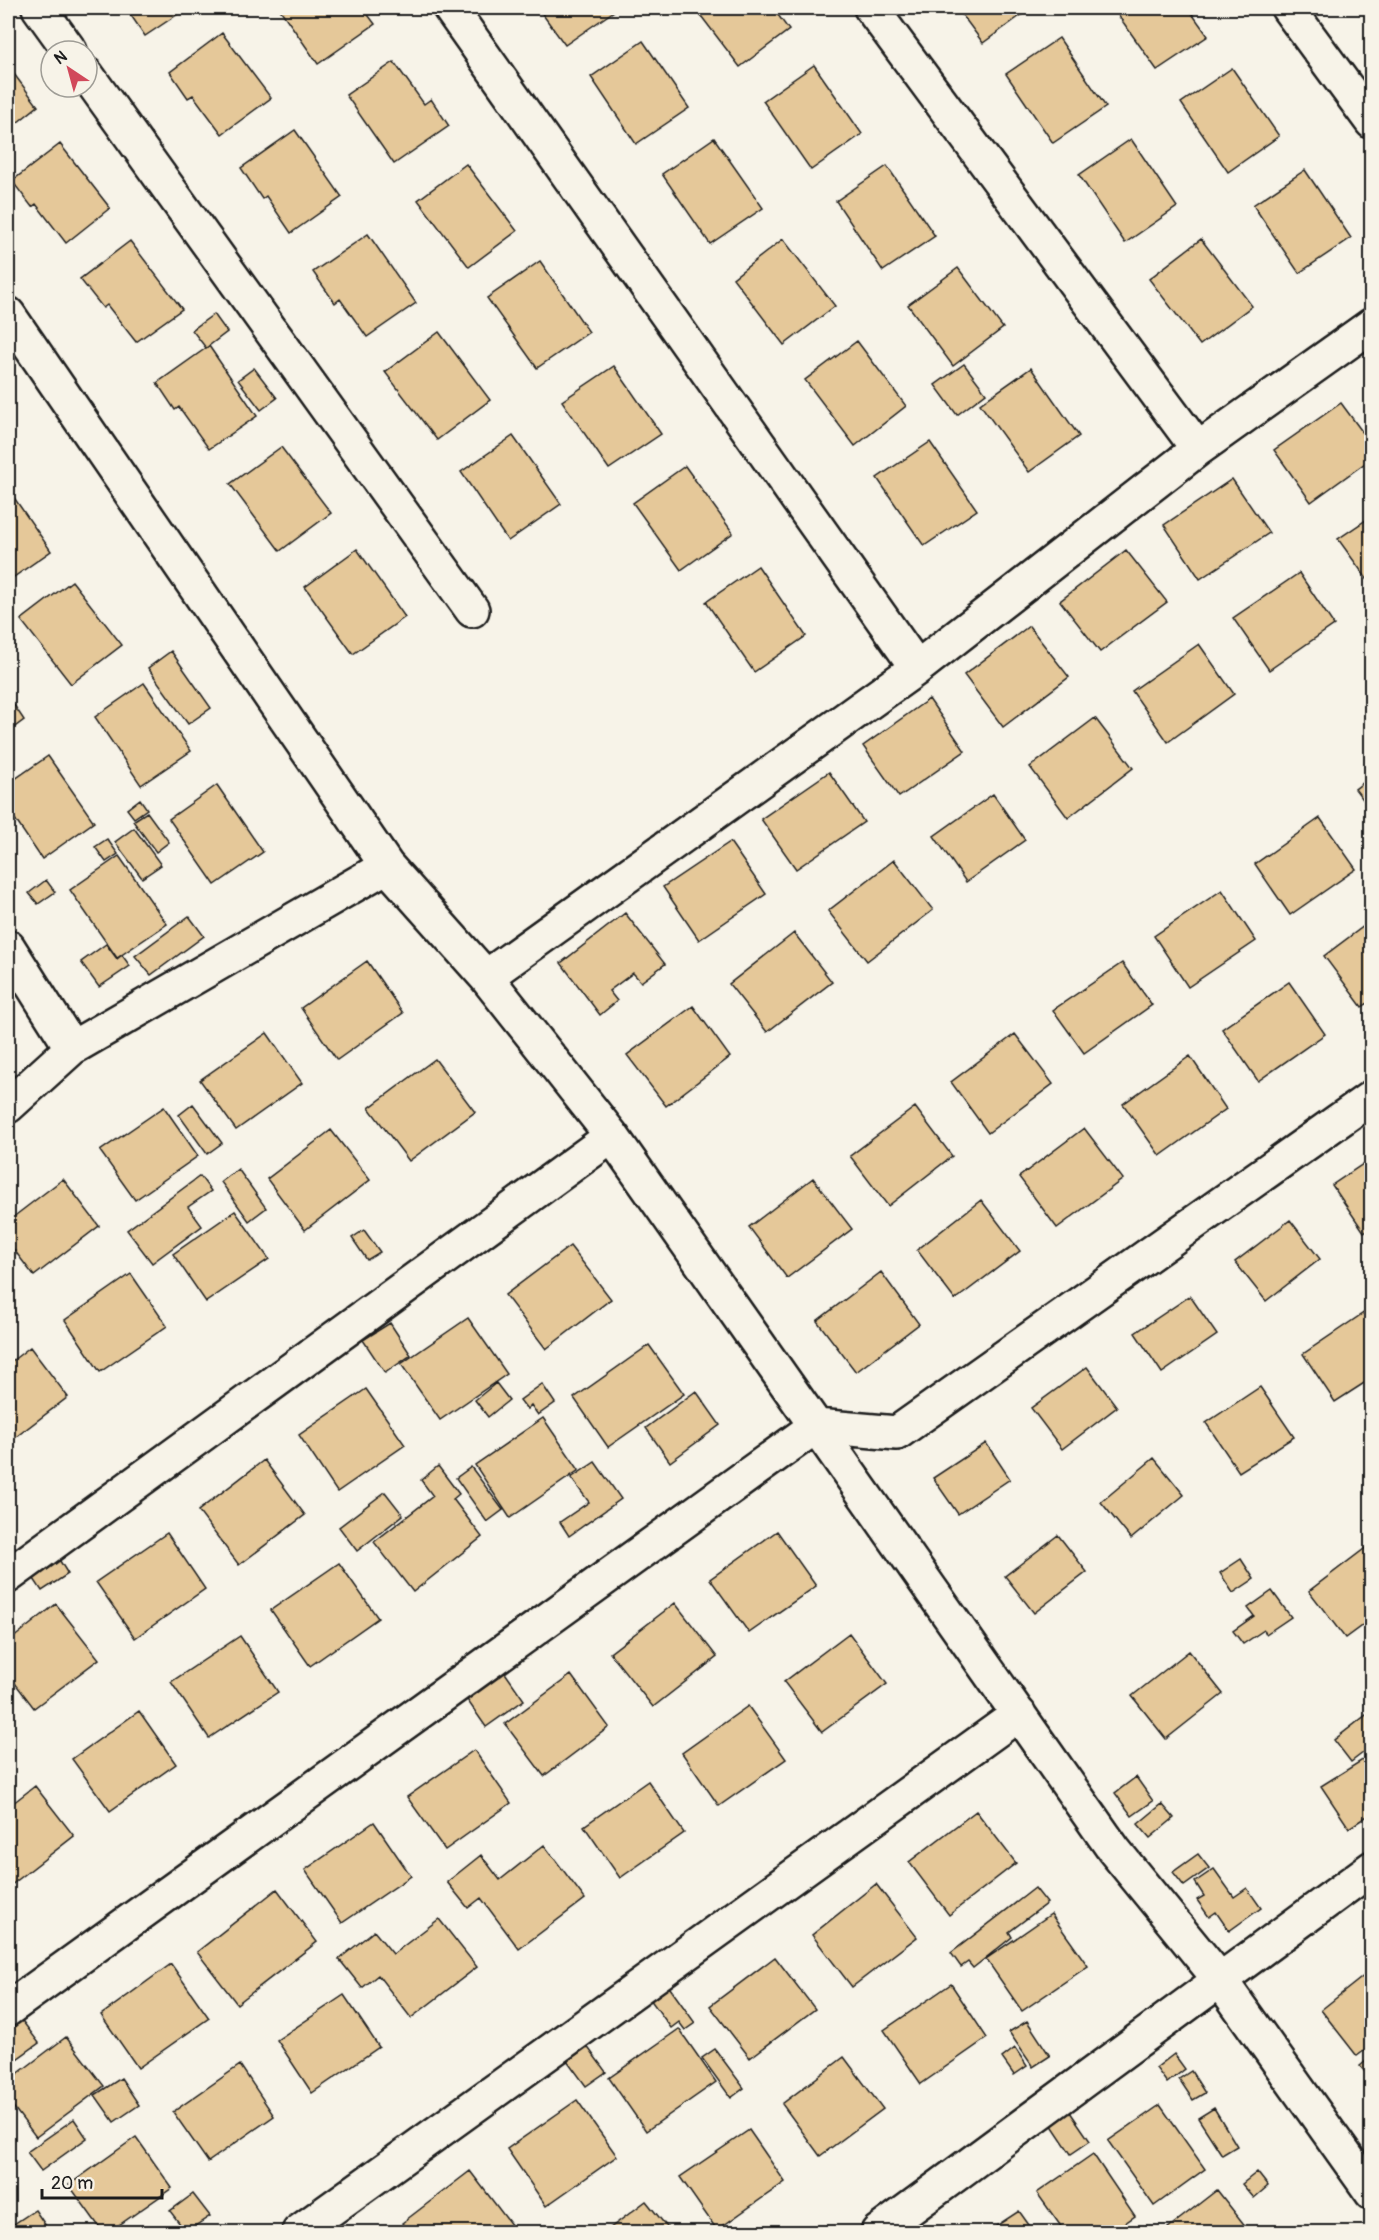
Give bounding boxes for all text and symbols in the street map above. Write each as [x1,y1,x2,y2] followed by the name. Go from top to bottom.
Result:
[39,39,99,99] north arrow
[51,46,71,69] text: N
[42,2162,162,2200] scale bar
[51,2172,93,2195] text: 20 m

